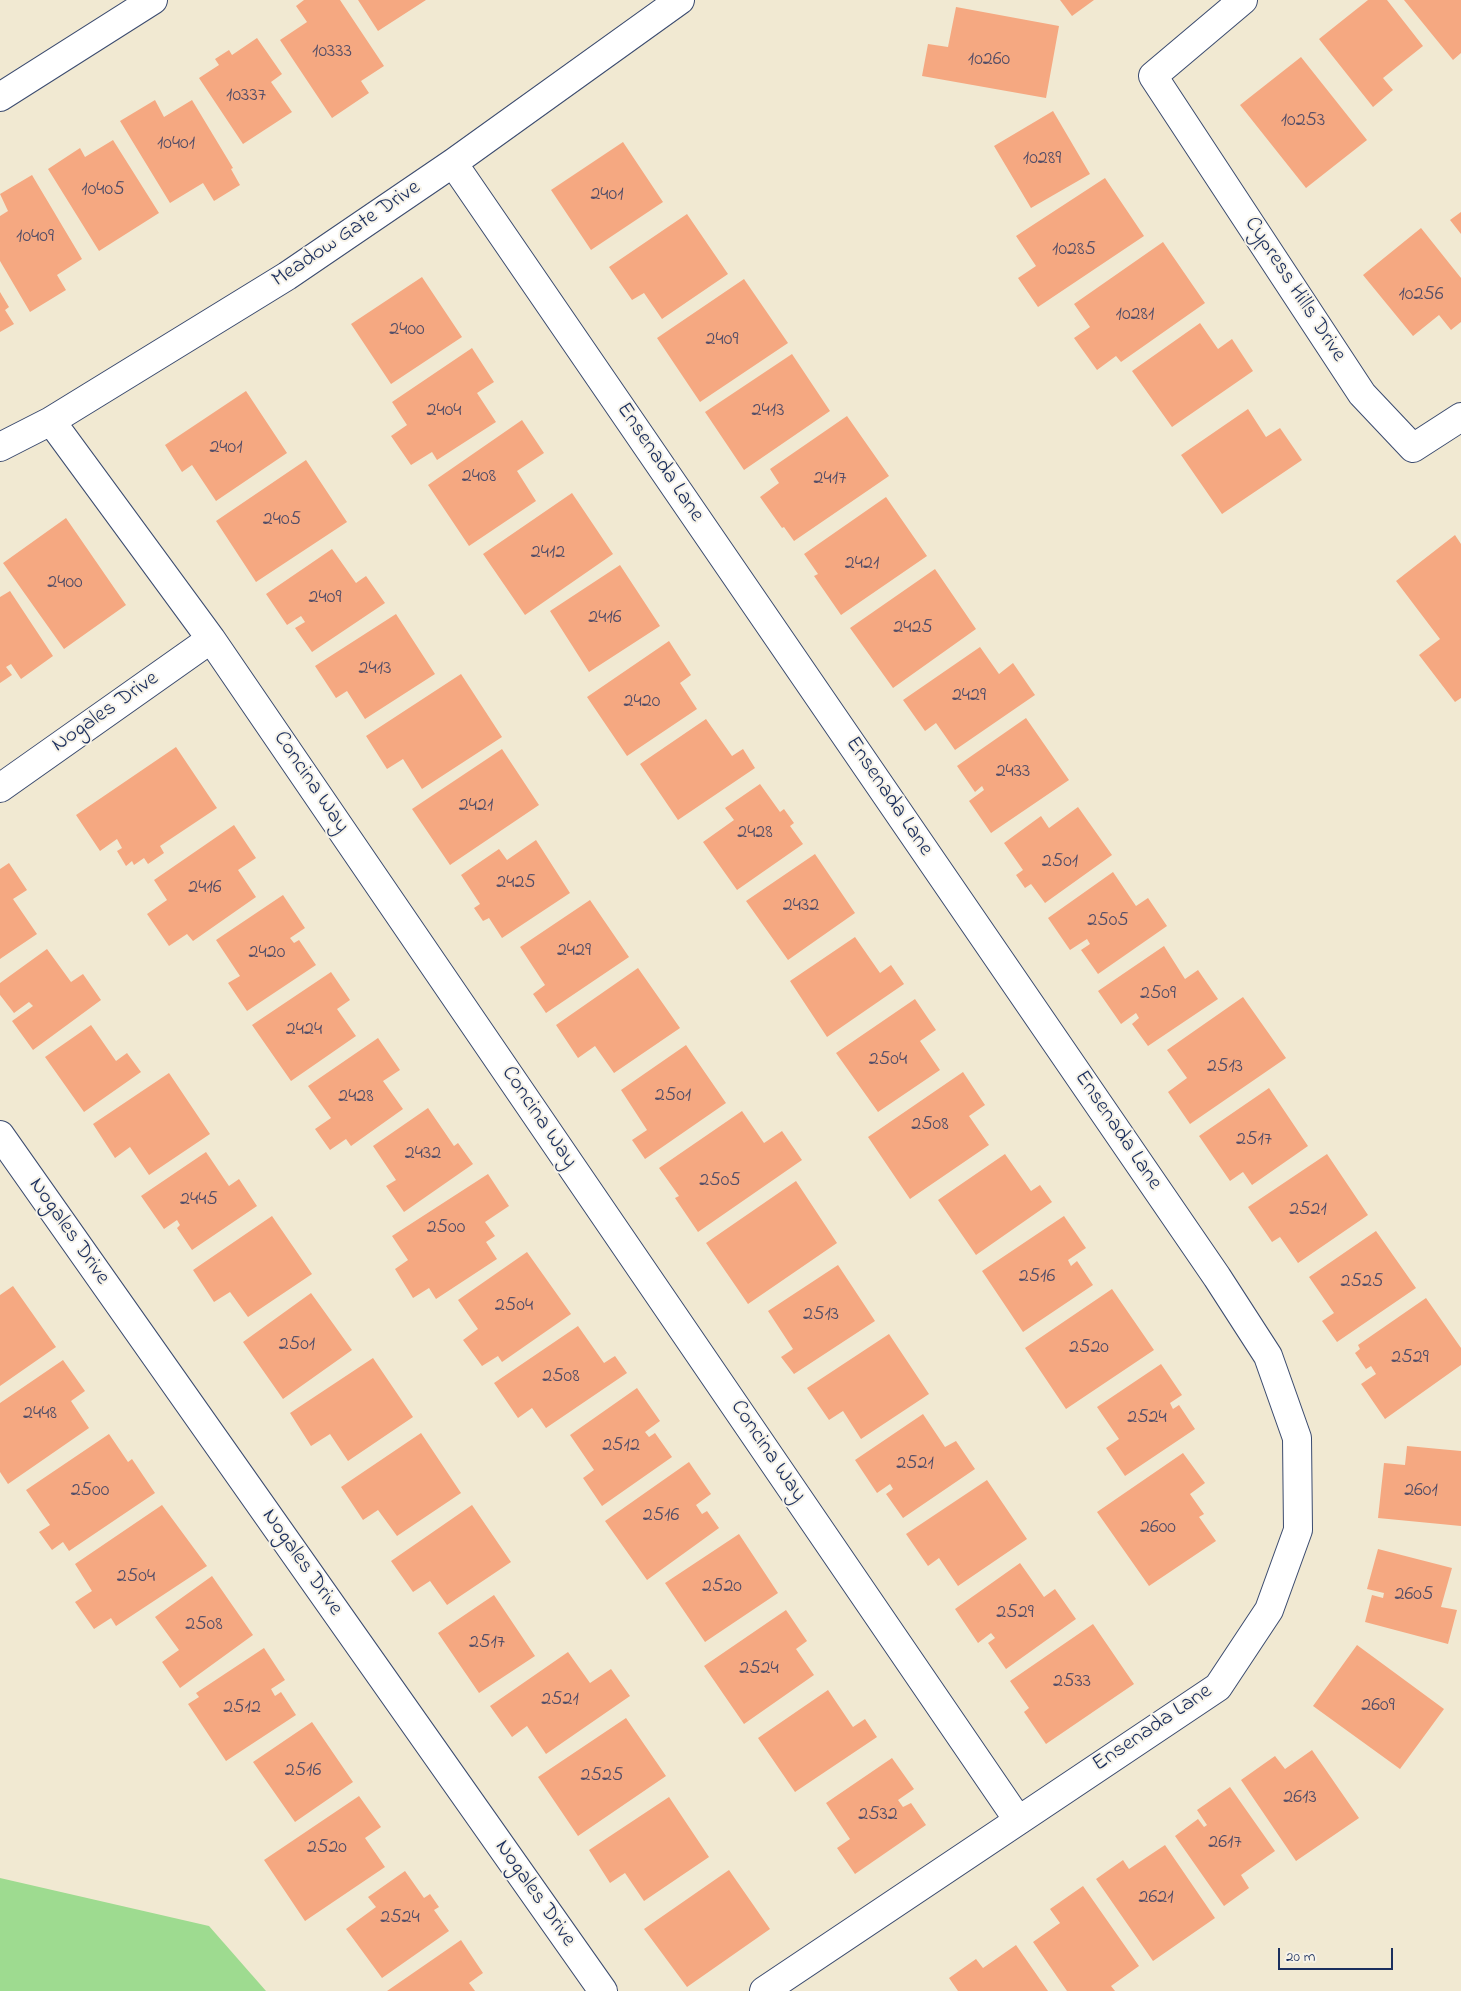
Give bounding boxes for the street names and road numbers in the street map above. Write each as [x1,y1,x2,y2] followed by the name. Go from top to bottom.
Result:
[268,176,426,294] street label: Meadow Gate Drive
[1237,213,1351,367] street label: Cypress Hills Drive
[609,398,709,528] street label: Ensenada Lane
[48,667,164,759] street label: Nogales Drive
[266,727,354,839] street label: Concina Way
[838,732,938,862] street label: Ensenada Lane
[494,1062,582,1174] street label: Concina Way
[1067,1066,1167,1196] street label: Ensenada Lane
[22,1174,114,1290] street label: Nogales Drive
[723,1396,811,1508] street label: Concina Way
[255,1505,347,1621] street label: Nogales Drive
[1088,1679,1218,1779] street label: Ensenada Lane
[488,1836,580,1952] street label: Nogales Drive

